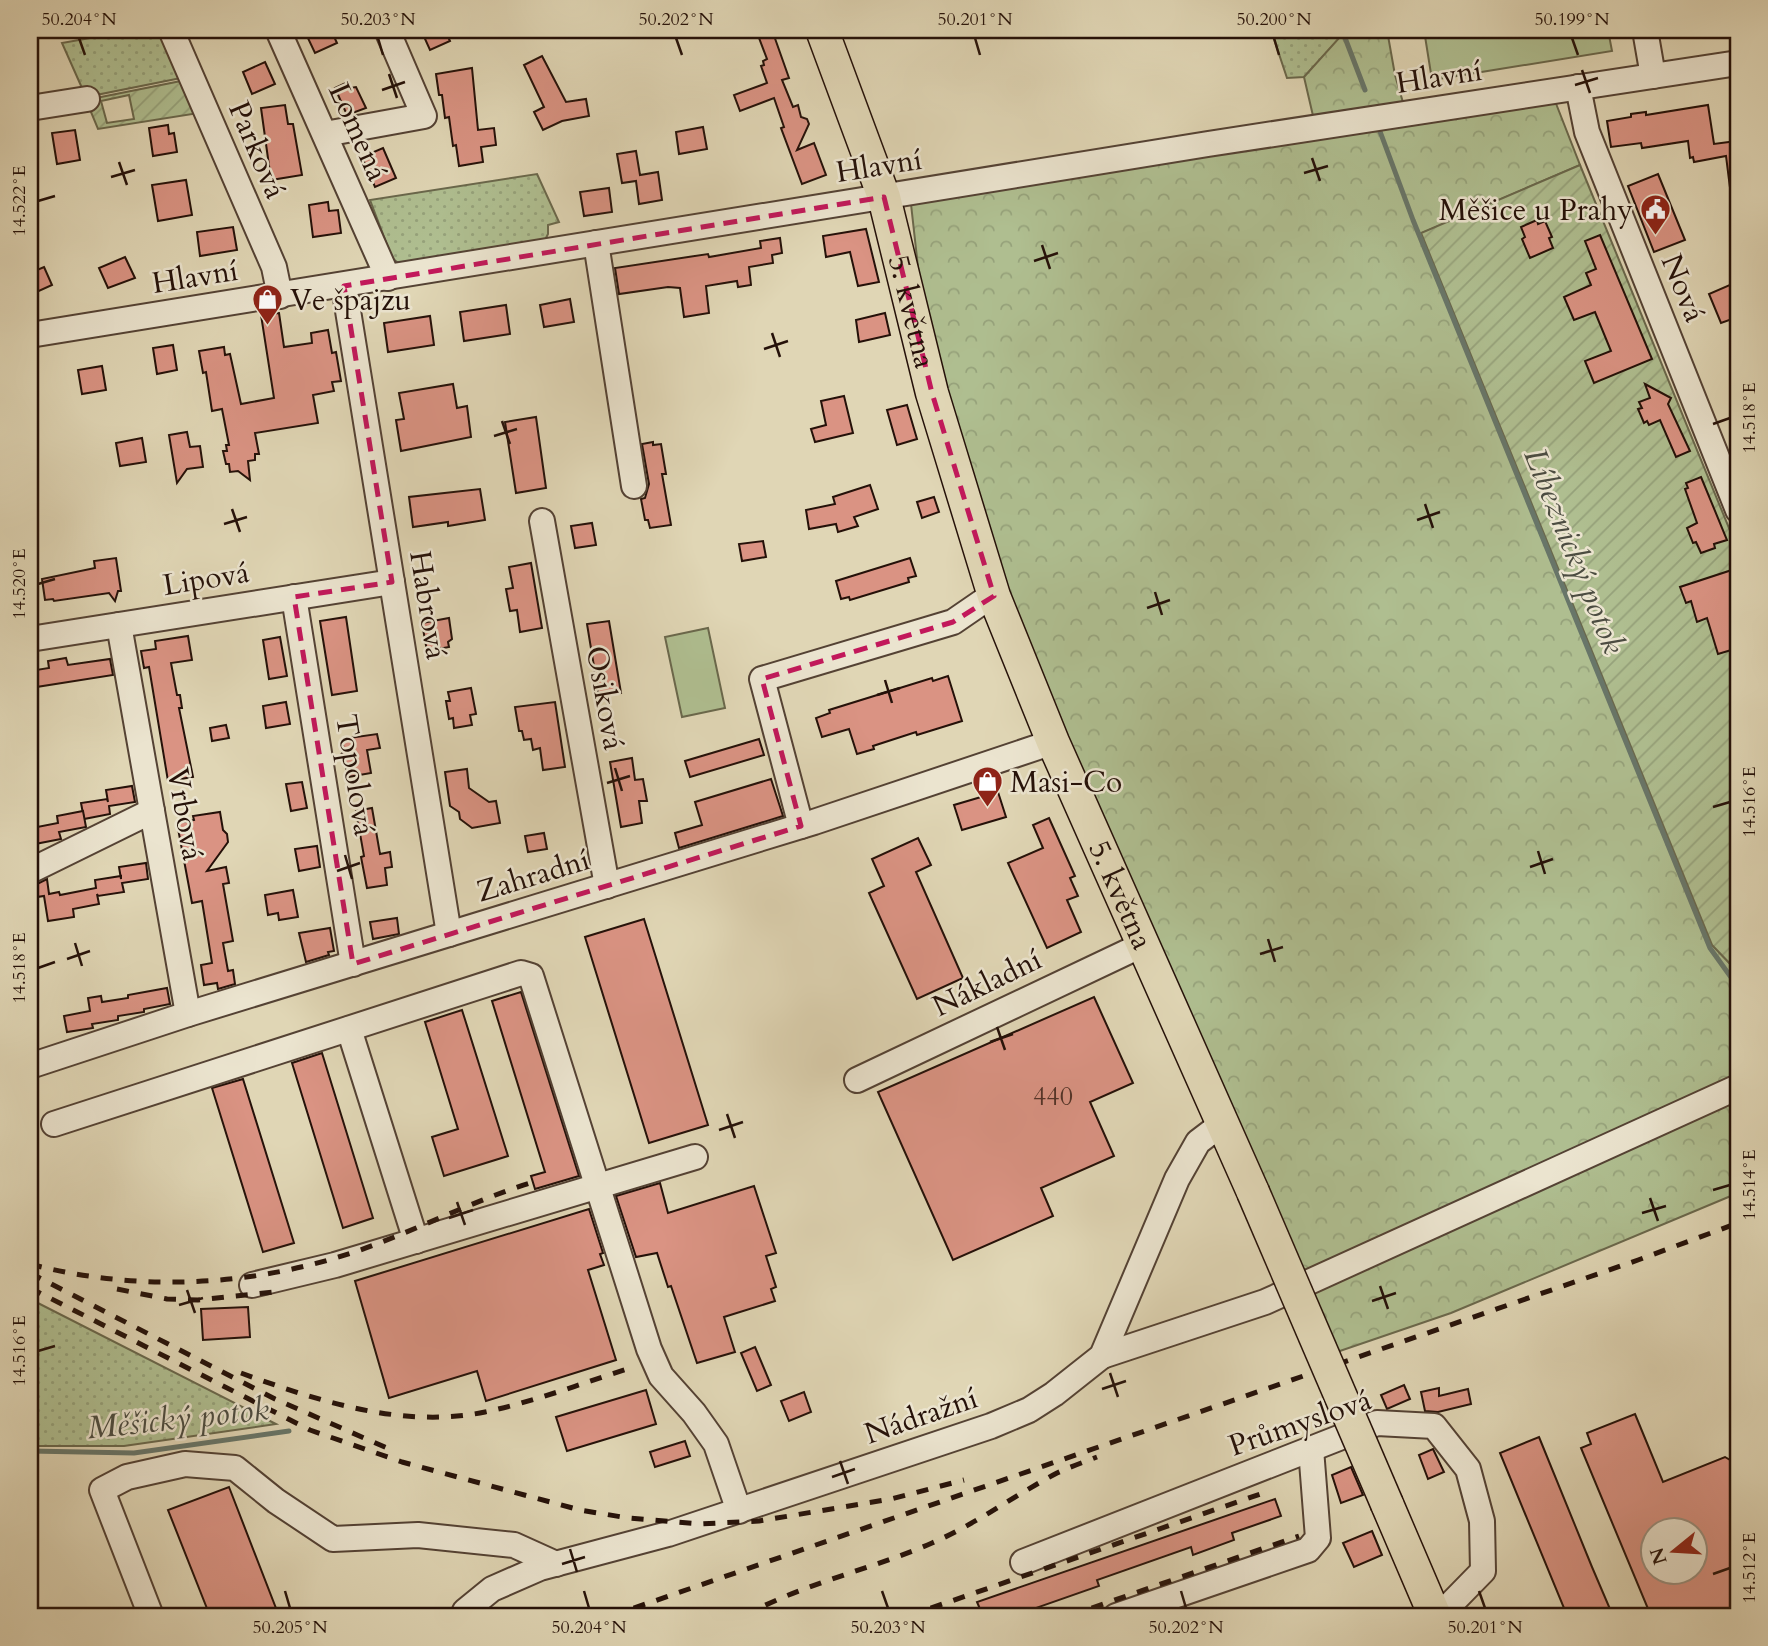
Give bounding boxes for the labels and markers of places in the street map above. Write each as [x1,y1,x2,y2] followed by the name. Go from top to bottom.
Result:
[1439,190,1633,231] place label: Měšice u Prahy
[1639,193,1673,237] public building icon: Měšice u Prahy
[290,280,411,321] place label: Ve špajzu
[250,283,284,327] shop icon: Ve špajzu
[1010,762,1122,803] place label: Masi-Co
[970,765,1004,809] shop icon: Masi-Co

